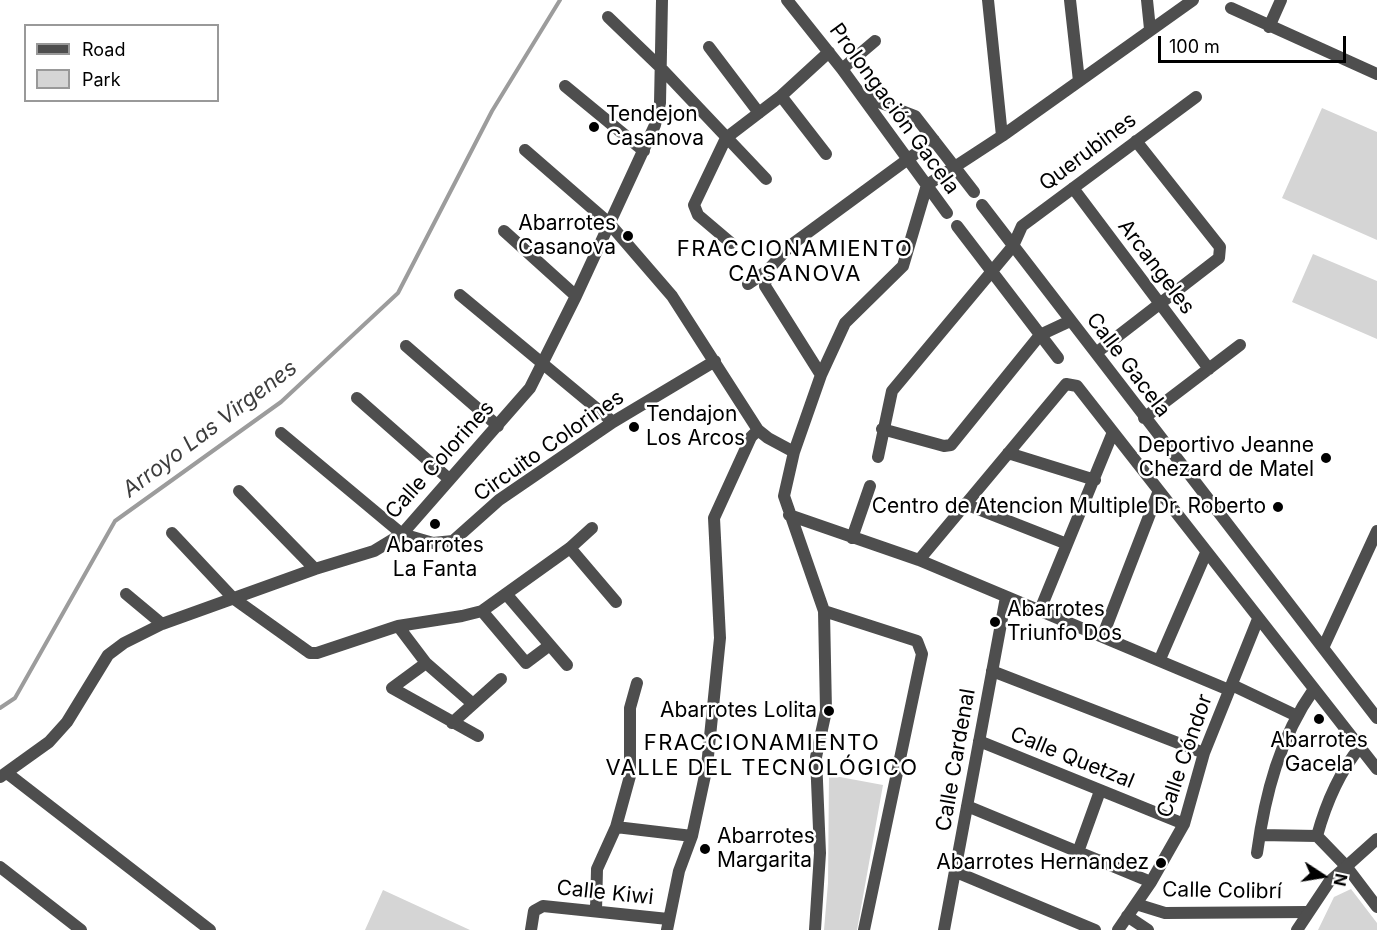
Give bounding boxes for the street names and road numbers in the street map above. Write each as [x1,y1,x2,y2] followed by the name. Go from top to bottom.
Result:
[824,19,964,199] street label: Prolongación Gacela
[1035,107,1141,197] street label: Querubines
[1112,215,1200,319] street label: Arcangeles
[1081,308,1175,422] street label: Calle Gacela
[469,385,629,507] street label: Circuito Colorines
[380,396,500,524] street label: Calle Colorines
[931,687,981,833] street label: Calle Cardenal
[1152,691,1218,821] street label: Calle Cóndor
[1006,722,1138,794] street label: Calle Quetzal
[555,875,655,911] street label: Calle Kiwi
[1162,877,1282,905] street label: Calle Colibrí

